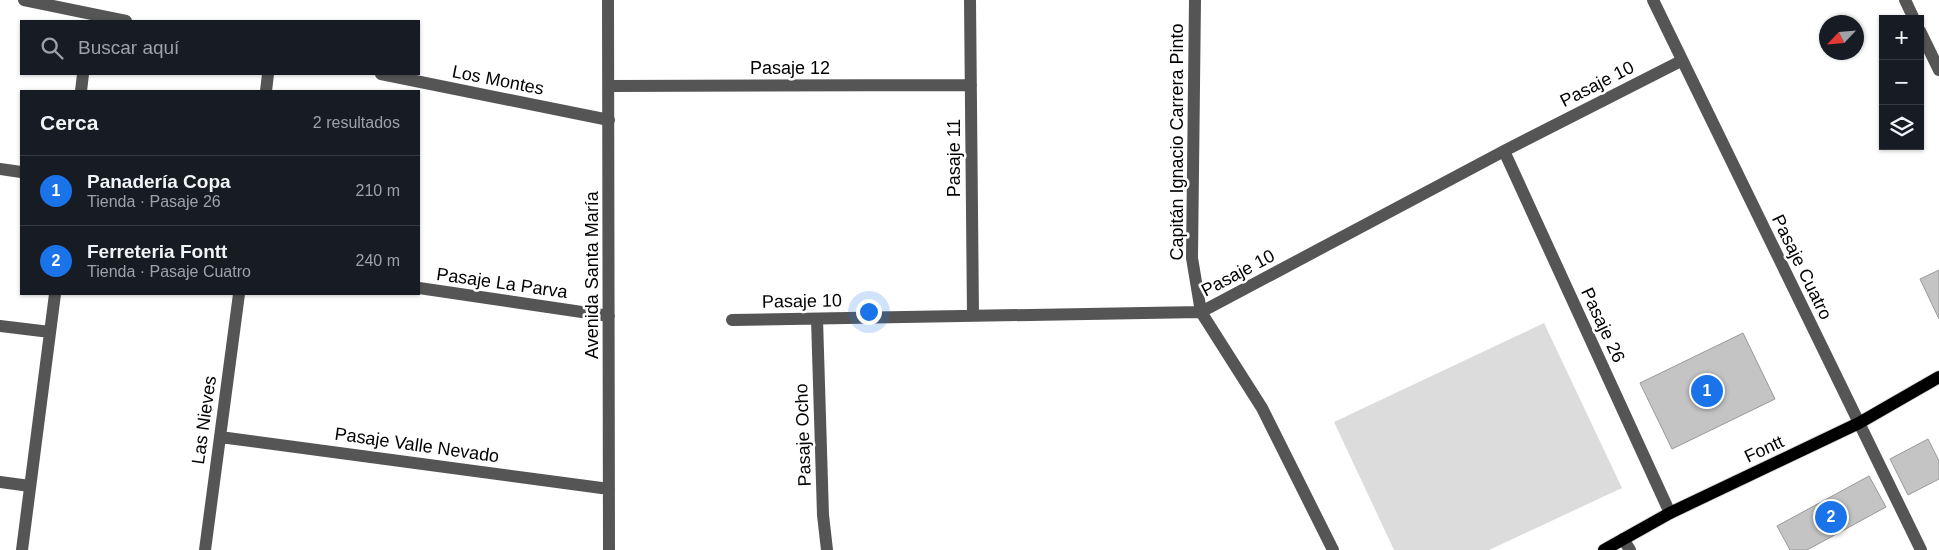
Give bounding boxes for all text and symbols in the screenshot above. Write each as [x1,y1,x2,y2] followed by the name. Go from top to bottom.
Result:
[1819,15,1864,60] north arrow
[1879,15,1924,150] map controls
[1879,15,1924,60] button: +
[20,20,420,75] search box
[1167,23,1187,261] street label: Capitán Ignacio Carrera Pinto
[38,34,66,62] icon: search
[78,37,179,58] text: Buscar aquí
[1557,57,1637,111] street label: Pasaje 10
[750,58,830,78] street label: Pasaje 12
[1879,60,1924,105] button: −
[450,61,546,99] street label: Los Montes
[1879,105,1924,150] button: layers
[40,111,98,134] text: Cerca
[313,114,400,131] text: 2 resultados
[944,119,964,197] street label: Pasaje 11
[87,171,231,192] text: Panadería Copa
[52,182,60,199] text: 1
[356,182,400,199] text: 210 m
[582,190,602,359] street label: Avenida Santa María
[87,193,221,210] text: Tienda · Pasaje 26
[1768,211,1836,323] street label: Pasaje Cuatro
[87,241,227,262] text: Ferreteria Fontt
[1198,245,1278,301] street label: Pasaje 10
[52,252,60,269] text: 2
[356,252,400,269] text: 240 m
[87,263,251,280] text: Tienda · Pasaje Cuatro
[435,264,570,302] street label: Pasaje La Parva
[1577,284,1629,366] street label: Pasaje 26
[762,290,842,312] street label: Pasaje 10
[856,299,882,325] your location
[1691,372,1723,410] pin: 1
[188,375,220,465] street label: Las Nieves
[791,383,815,487] street label: Pasaje Ocho
[334,424,500,466] street label: Pasaje Valle Nevado
[1741,431,1787,467] street label: Fontt
[1815,498,1847,536] pin: 2

